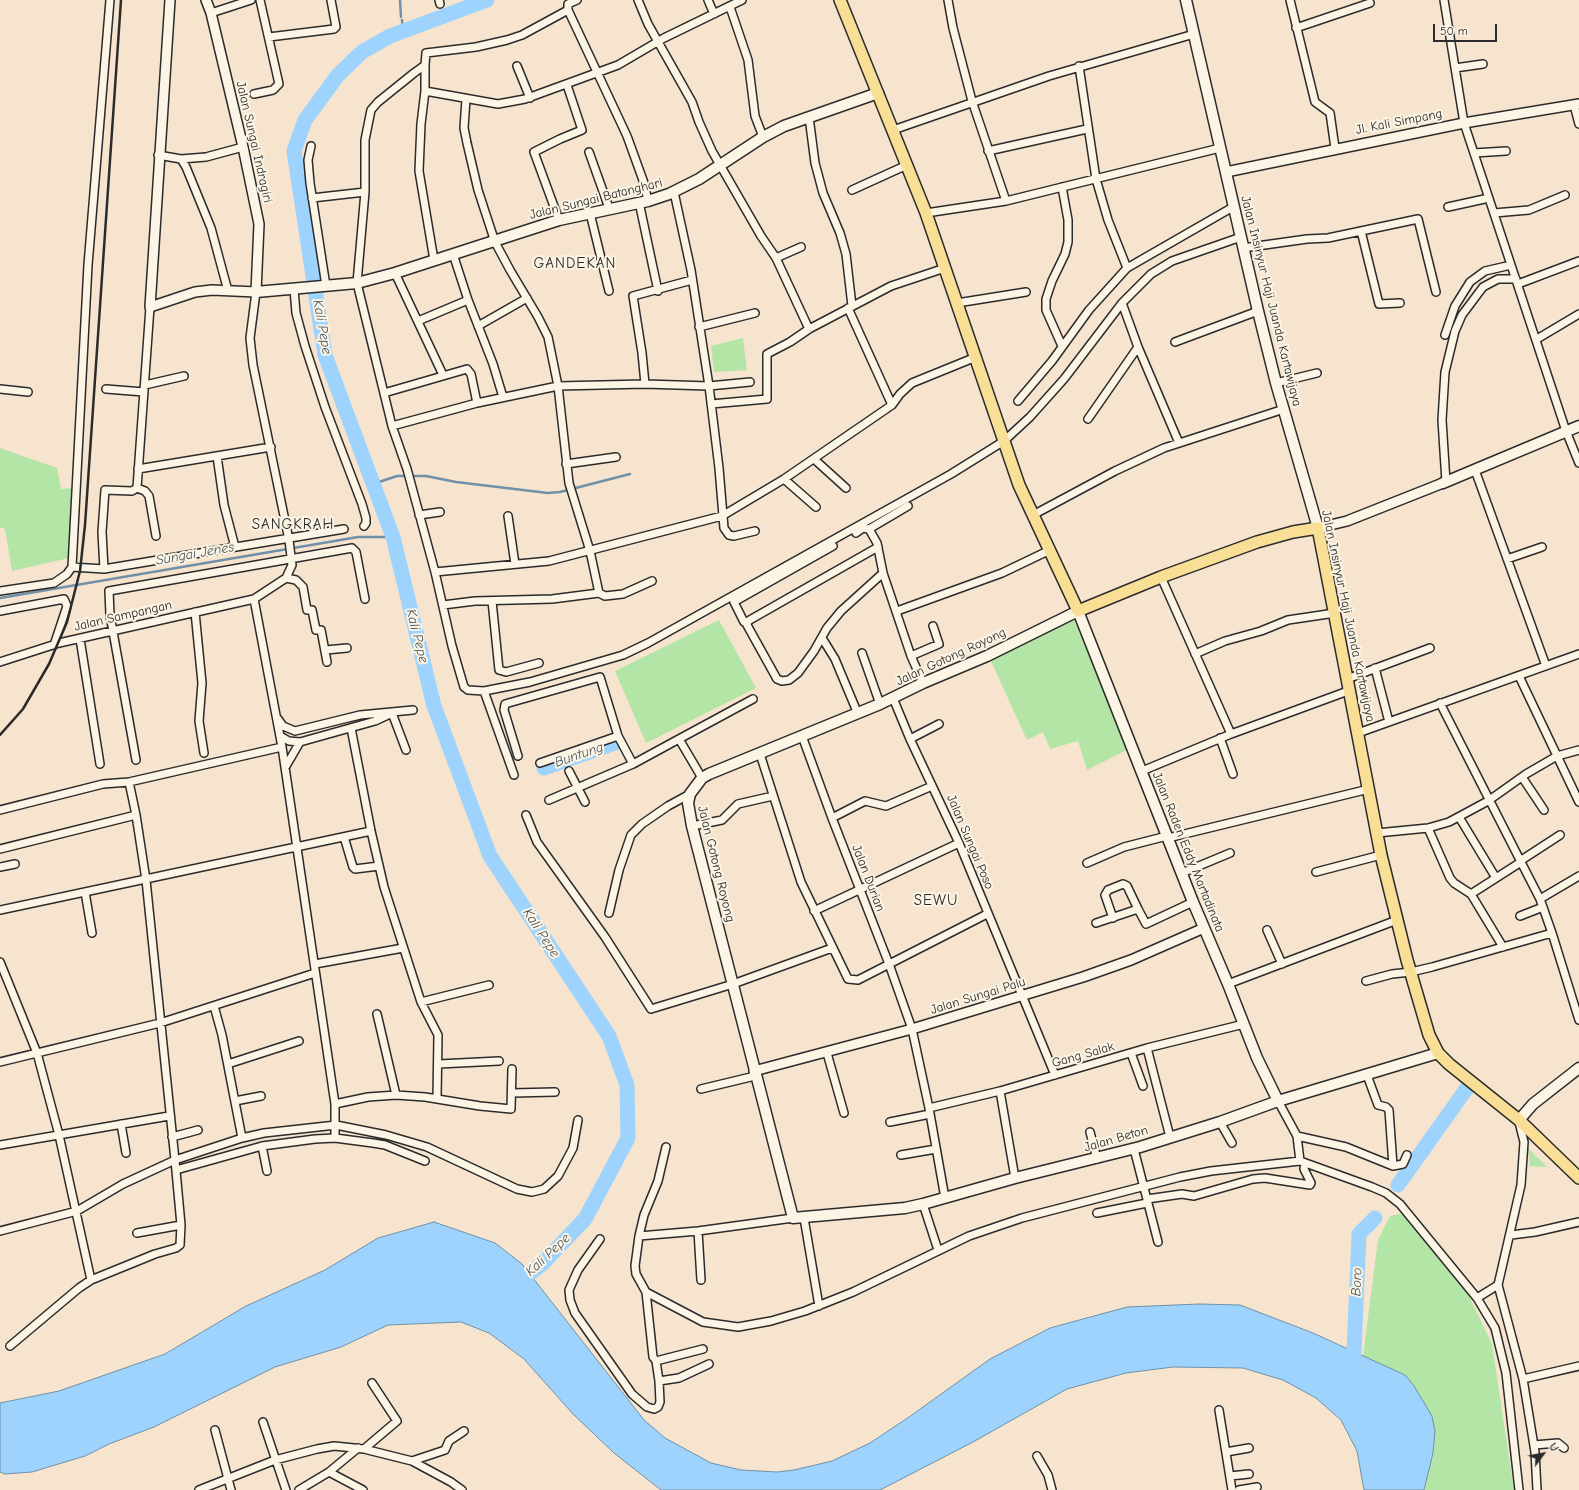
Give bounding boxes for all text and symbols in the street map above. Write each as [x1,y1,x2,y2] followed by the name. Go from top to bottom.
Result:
[1435,16,1499,42] scale bar
[1440,24,1468,38] text: 50 m
[232,80,276,204] street label: Jalan Sungai Indragiri
[1354,106,1444,138] street label: Jl. Kali Simpang
[528,175,664,223] street label: Jalan Sungai Batanghari
[1237,194,1305,408] street label: Jalan Insinyur Haji Juanda Kartawijaya
[534,255,616,273] district label: GANDEKAN
[309,298,335,356] water label: Kali Pepe
[1318,509,1378,723] street label: Jalan Insinyur Haji Juanda Kartawijaya
[252,516,334,534] district label: SANGKRAH
[155,539,235,569] water label: Sungai Jenes
[73,597,173,635] street label: Jalan Sampangan
[402,607,432,665] water label: Kali Pepe
[894,625,1008,689] street label: Jalan Gotong Royong
[552,739,606,771] water label: Buntung
[1149,770,1227,934] street label: Jalan Raden Eddy Martadinata
[943,792,997,892] street label: Jalan Sungai Poso
[694,804,738,924] street label: Jalan Gotong Royong
[848,842,888,914] street label: Jalan Durian
[914,892,958,910] district label: SEWU
[519,905,563,961] water label: Kali Pepe
[929,974,1027,1018] street label: Jalan Sungai Palu
[1050,1039,1116,1071] street label: Gang Salak
[1082,1122,1150,1156] street label: Jalan Beton
[522,1230,574,1280] water label: Kali Pepe
[1348,1267,1366,1297] water label: Boro
[1523,1434,1563,1474] north arrow
[1546,1441,1561,1454] text: U

